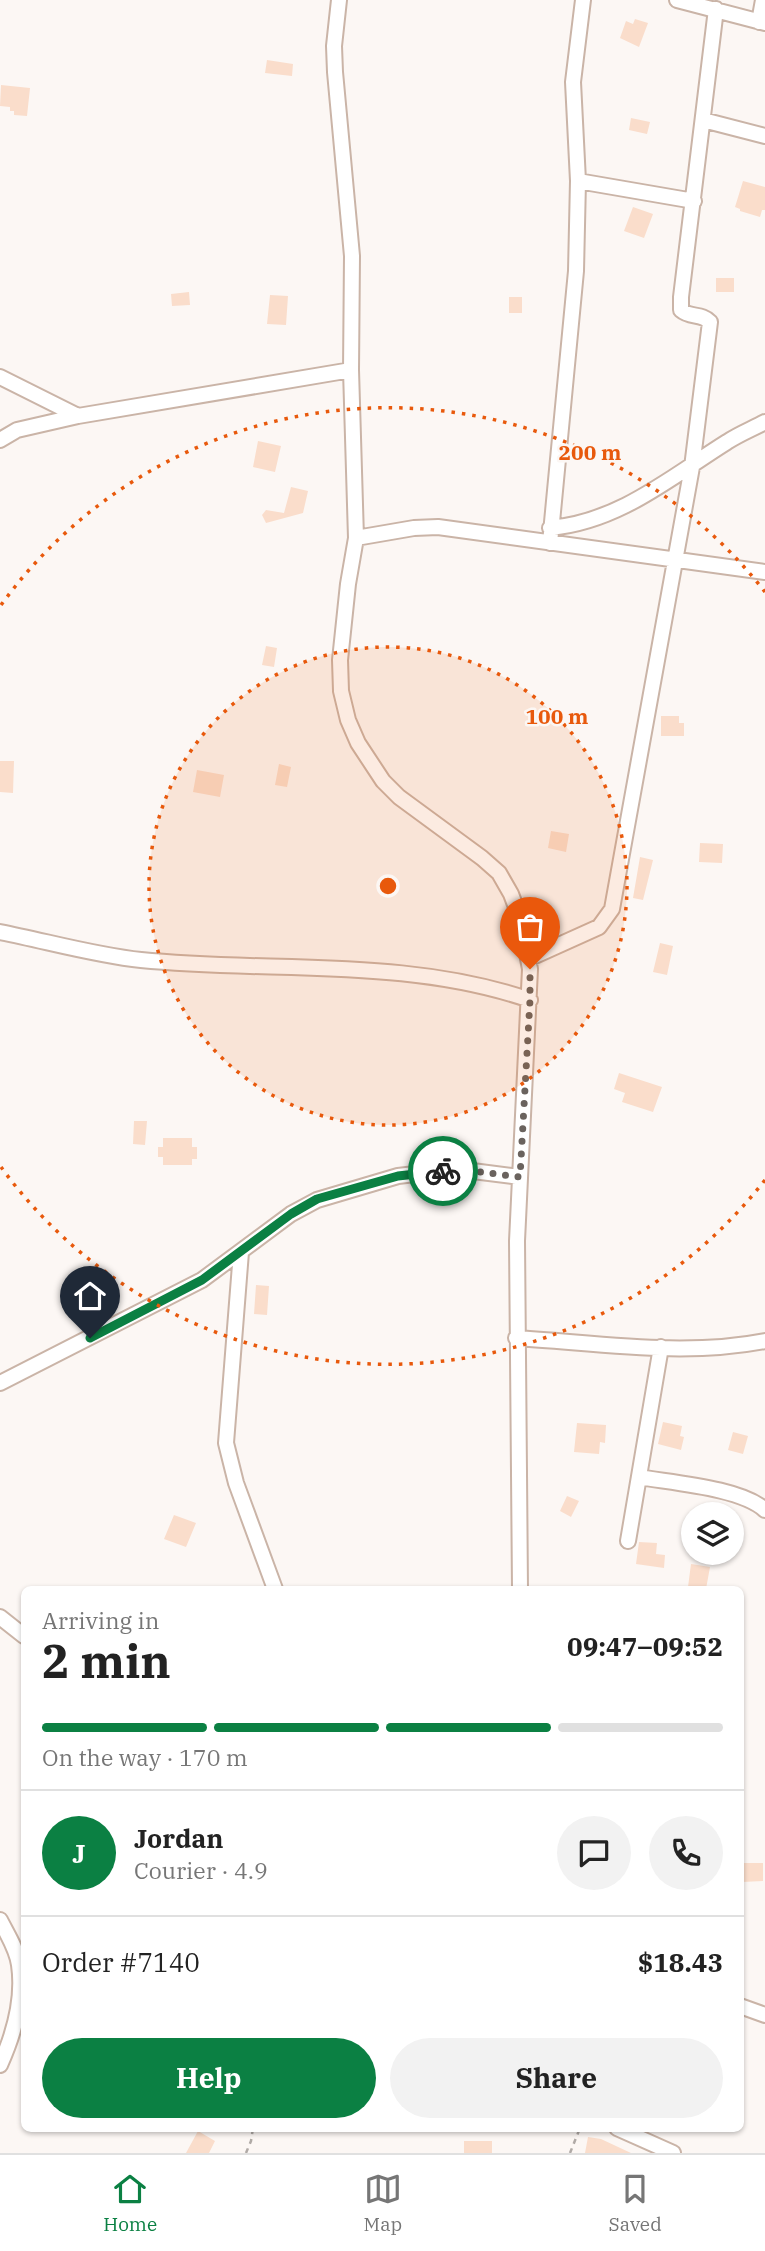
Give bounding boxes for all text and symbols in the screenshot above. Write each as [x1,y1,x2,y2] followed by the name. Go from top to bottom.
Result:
[558,438,622,466] text: 200 m
[525,702,589,730] text: 100 m
[376,874,400,898] centre of rings
[500,897,560,969] pin
[511,908,549,946] icon: bag
[408,1136,478,1206] courier
[424,1152,462,1190] icon: bike
[60,1266,120,1338] pin
[71,1277,109,1315] icon: home
[681,1502,744,1565] map controls
[681,1502,744,1565] button: layers
[42,1605,159,1635] text: Arriving in
[567,1629,723,1663] text: 09:47–09:52
[42,1631,171,1691] text: 2 min
[42,1742,248,1772] text: On the way · 170 m
[557,1816,631,1890] button: chat
[649,1816,723,1890] button: phone
[134,1821,224,1855] text: Jordan
[72,1836,86,1870] text: J
[134,1855,268,1885] text: Courier · 4.9
[42,1945,200,1979] text: Order #7140
[638,1945,723,1979] text: $18.43
[42,2038,376,2118] button: Help
[390,2038,723,2118] button: Share
[103,2170,157,2236] tab: Home
[364,2170,402,2236] tab: Map
[609,2170,662,2236] tab: Saved

